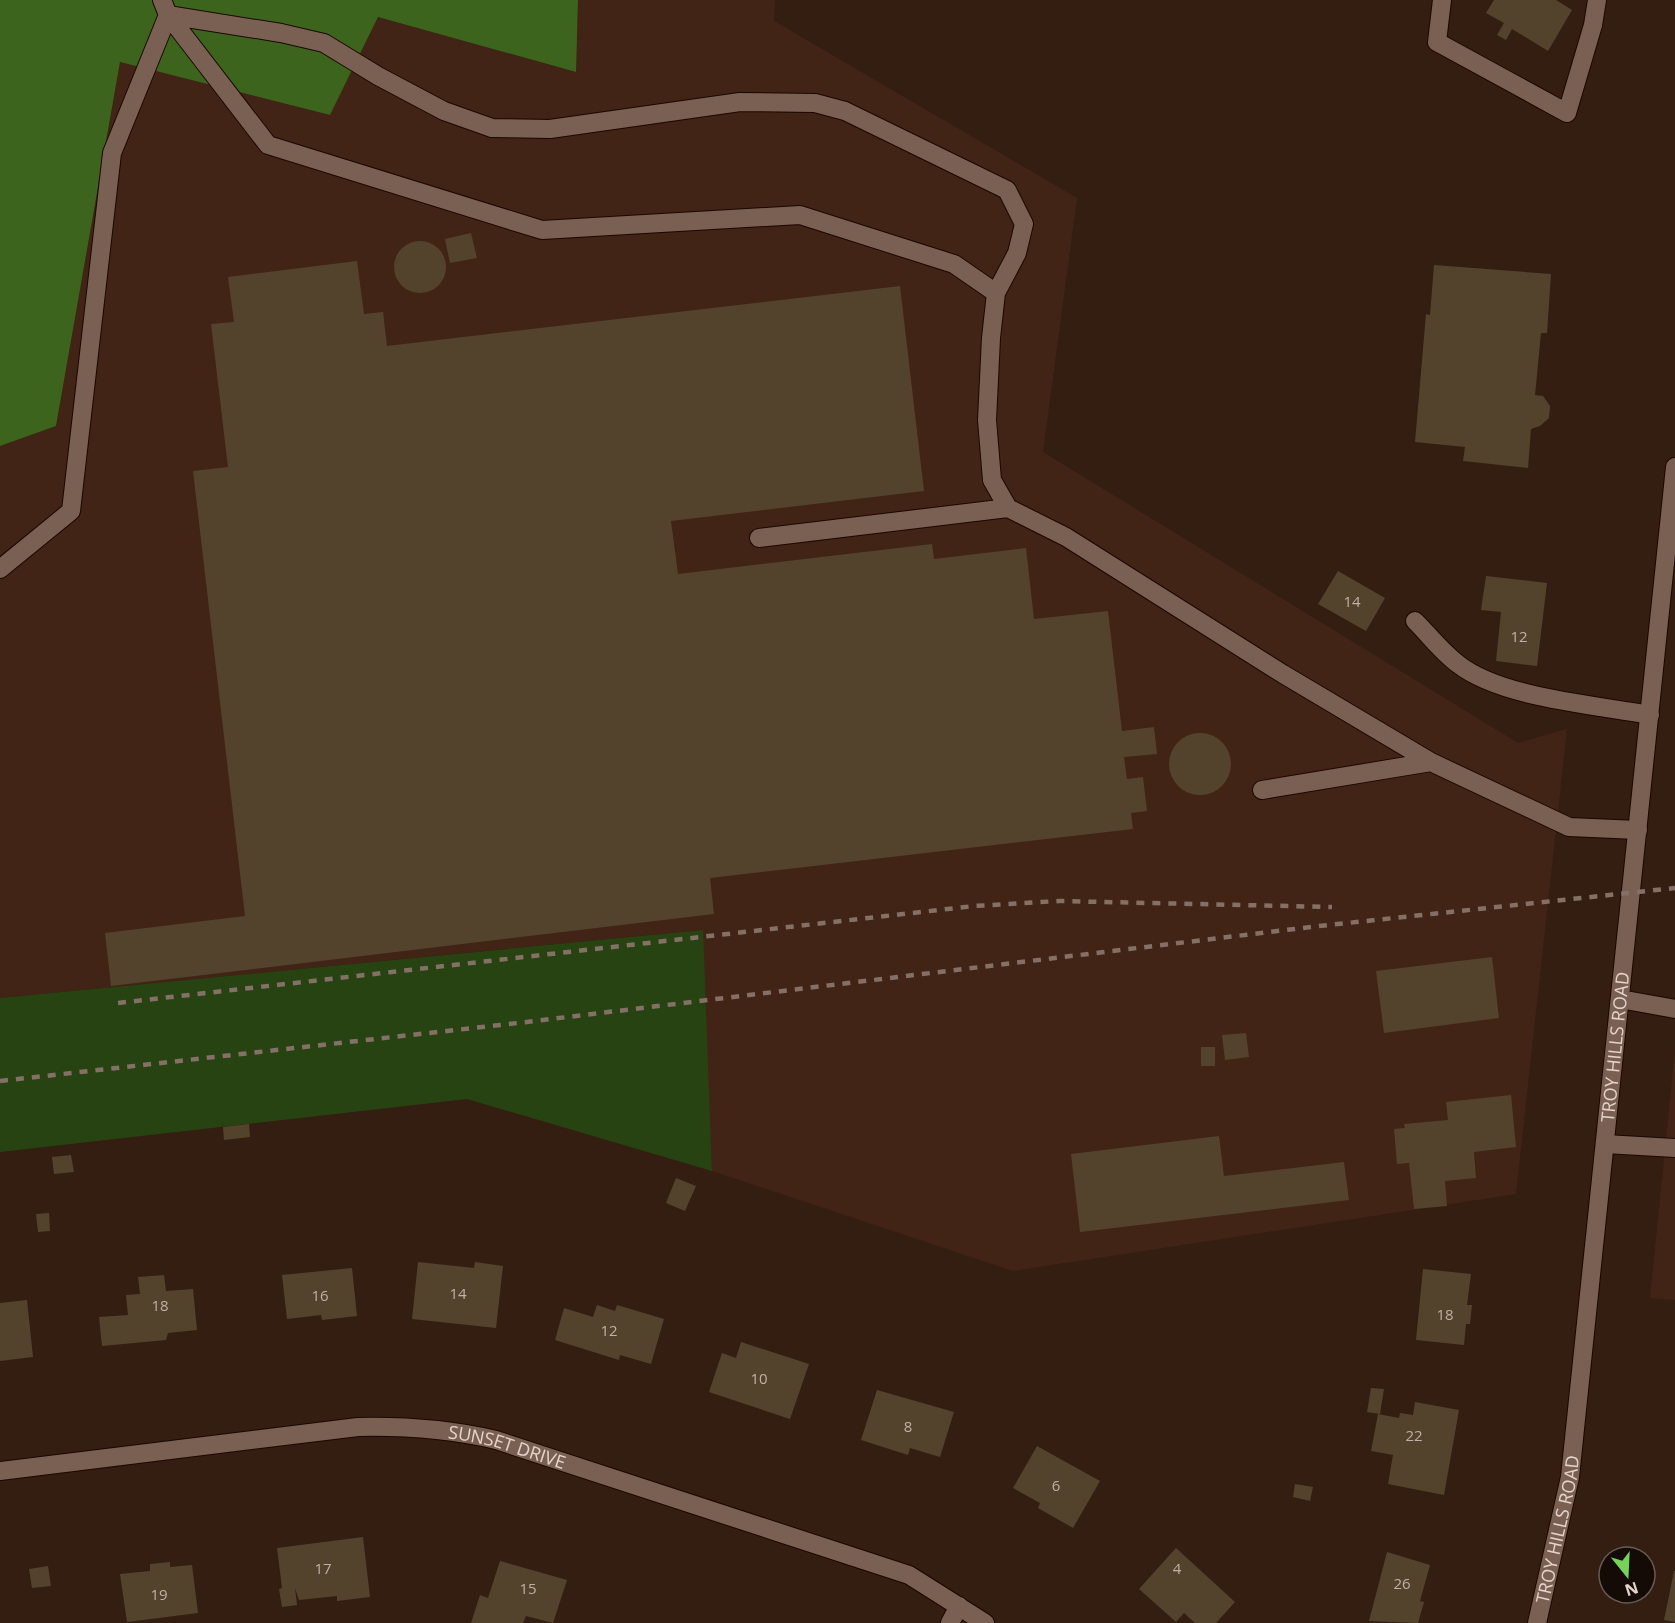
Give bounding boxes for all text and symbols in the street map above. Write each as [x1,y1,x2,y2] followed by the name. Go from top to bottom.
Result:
[1343,591,1361,611] house number: 14
[1510,626,1528,646] house number: 12
[1595,971,1634,1123] street label: TROY HILLS ROAD
[449,1283,467,1303] house number: 14
[311,1285,329,1305] house number: 16
[151,1295,169,1315] house number: 18
[1436,1304,1454,1324] house number: 18
[600,1320,618,1340] house number: 12
[750,1368,768,1388] house number: 10
[904,1416,912,1436] house number: 8
[447,1419,569,1474] street label: SUNSET DRIVE
[1405,1425,1423,1445] house number: 22
[1530,1454,1584,1606] street label: TROY HILLS ROAD
[1052,1475,1060,1495] house number: 6
[1597,1545,1657,1605] north arrow
[314,1558,332,1578] house number: 17
[1173,1558,1182,1578] house number: 4
[1393,1573,1411,1593] house number: 26
[1622,1577,1641,1602] text: N
[519,1578,537,1598] house number: 15
[150,1584,168,1604] house number: 19

